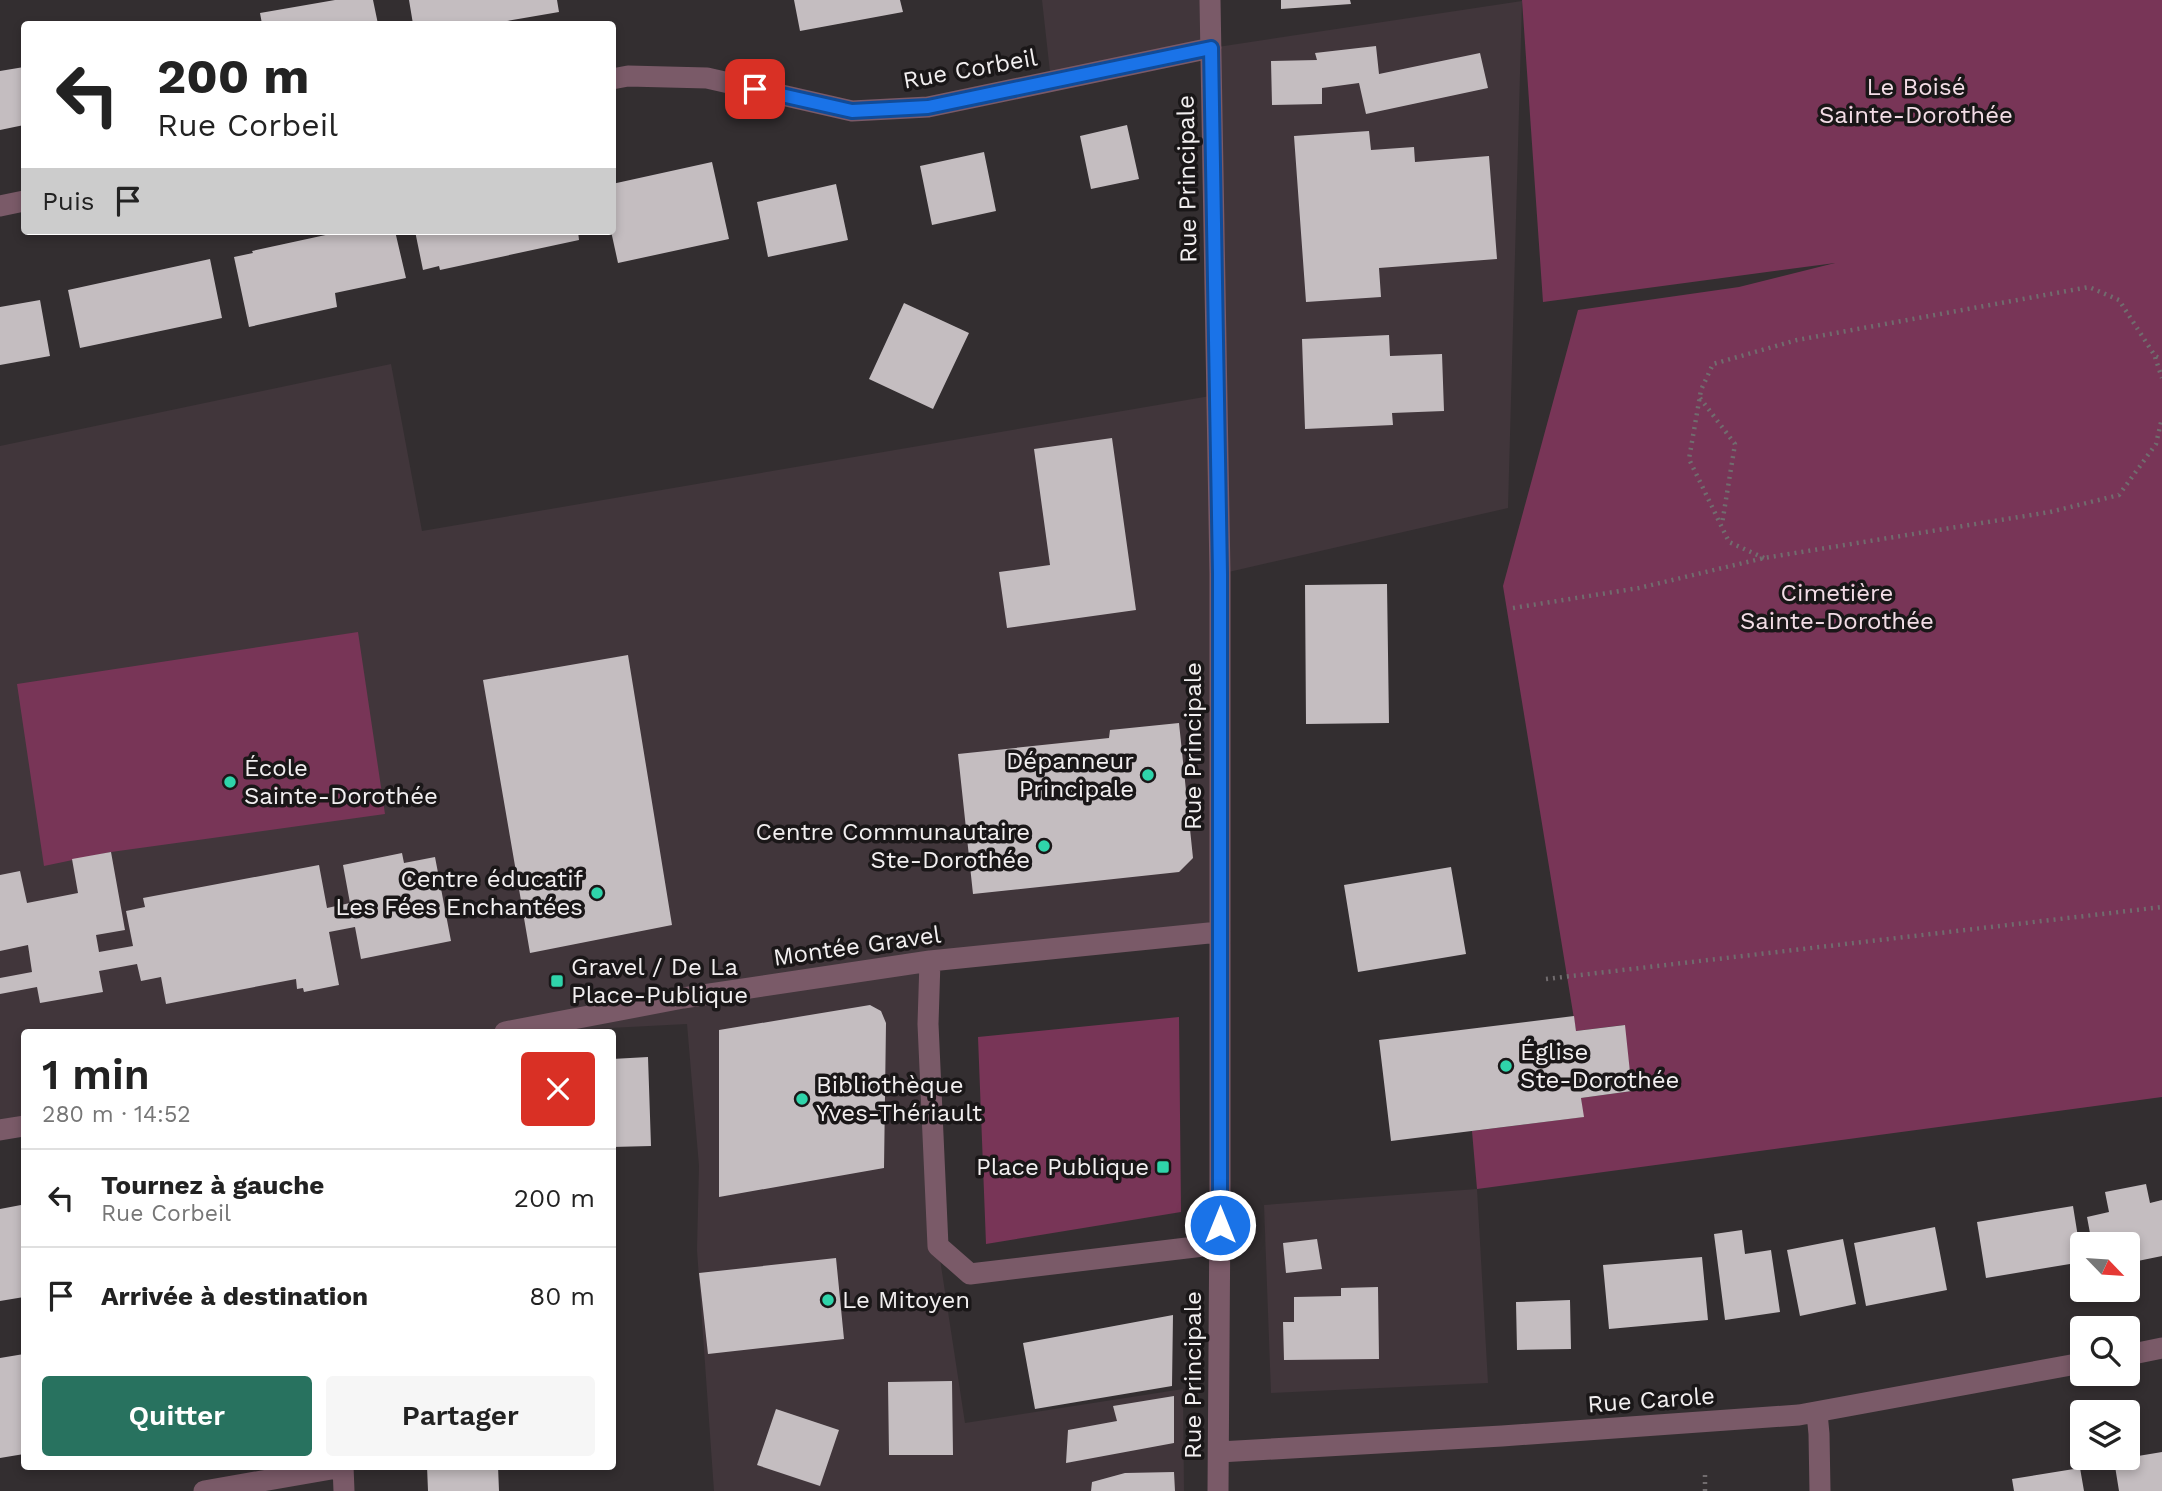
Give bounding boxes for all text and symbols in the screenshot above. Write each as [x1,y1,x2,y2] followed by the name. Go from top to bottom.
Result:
[901,43,1040,95] street label: Rue Corbeil
[157,47,309,105] text: 200 m
[42,49,133,140] icon: left
[725,59,785,119] pin
[736,70,774,108] icon: arrive
[1819,73,2013,129] park label: Le Boisé Sainte-Dorothée
[1172,95,1202,263] street label: Rue Principale
[157,106,338,144] text: Rue Corbeil
[109,182,147,220] icon: arrive
[42,186,95,216] text: Puis
[1740,579,1934,635] park label: Cimetière Sainte-Dorothée
[1179,662,1207,830] street label: Rue Principale
[1006,747,1134,803] place label: Dépanneur Principale
[244,754,438,810] place label: École Sainte-Dorothée
[1140,767,1156,783] marker: Dépanneur Principale
[222,774,238,790] marker: École Sainte-Dorothée
[756,818,1030,874] place label: Centre Communautaire Ste-Dorothée
[1036,838,1052,854] marker: Centre Communautaire Ste-Dorothée
[335,865,584,921] place label: Centre éducatif Les Fées Enchantées
[589,885,605,901] marker: Centre éducatif Les Fées Enchantées
[771,920,943,972] street label: Montée Gravel
[571,953,748,1009] place label: Gravel / De La Place-Publique
[549,973,565,989] marker: Gravel / De La Place-Publique
[1520,1038,1679,1094] place label: Église Ste-Dorothée
[42,1050,150,1099] text: 1 min
[521,1052,595,1126] button: close
[1498,1058,1514,1074] marker: Église Ste-Dorothée
[816,1071,982,1127] place label: Bibliothèque Yves-Thériault
[794,1091,810,1107] marker: Bibliothèque Yves-Thériault
[42,1101,191,1128] text: 280 m · 14:52
[976,1153,1149,1181] place label: Place Publique
[1155,1159,1171,1175] marker: Place Publique
[101,1170,324,1200] text: Tournez à gauche
[42,1179,80,1217] icon: left
[514,1183,595,1213] text: 200 m
[1183,1188,1257,1262] position arrow
[101,1200,231,1227] text: Rue Corbeil
[2070,1232,2140,1302] north arrow
[2070,1232,2140,1470] map controls
[42,1277,80,1315] icon: arrive
[101,1281,368,1311] text: Arrivée à destination
[529,1281,595,1311] text: 80 m
[842,1286,970,1314] place label: Le Mitoyen
[1179,1291,1207,1459] street label: Rue Principale
[820,1292,836,1308] marker: Le Mitoyen
[2070,1316,2140,1386] button: search
[42,1376,312,1456] button: Quitter
[326,1376,595,1456] button: Partager
[1586,1382,1716,1418] street label: Rue Carole
[2070,1400,2140,1470] button: layers

